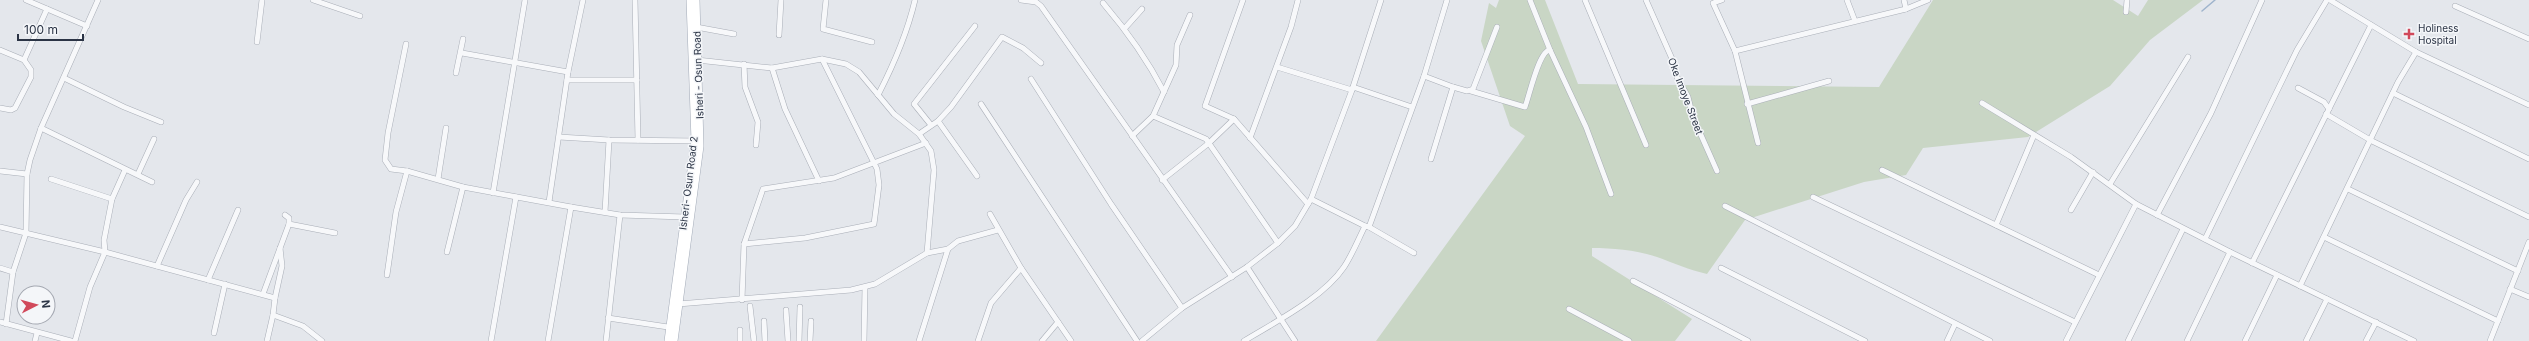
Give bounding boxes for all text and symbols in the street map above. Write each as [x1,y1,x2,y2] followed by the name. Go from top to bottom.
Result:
[18,16,83,42] scale bar
[24,22,58,37] text: 100 m
[2418,22,2459,46] place label: Holiness Hospital
[2403,28,2415,40] marker: Holiness Hospital
[690,31,706,119] street label: Isheri - Osun Road
[1666,56,1706,137] street label: Oke Imoye Street
[676,136,700,230] street label: Isheri- Osun Road 2
[16,285,56,325] north arrow
[39,299,53,309] text: N

